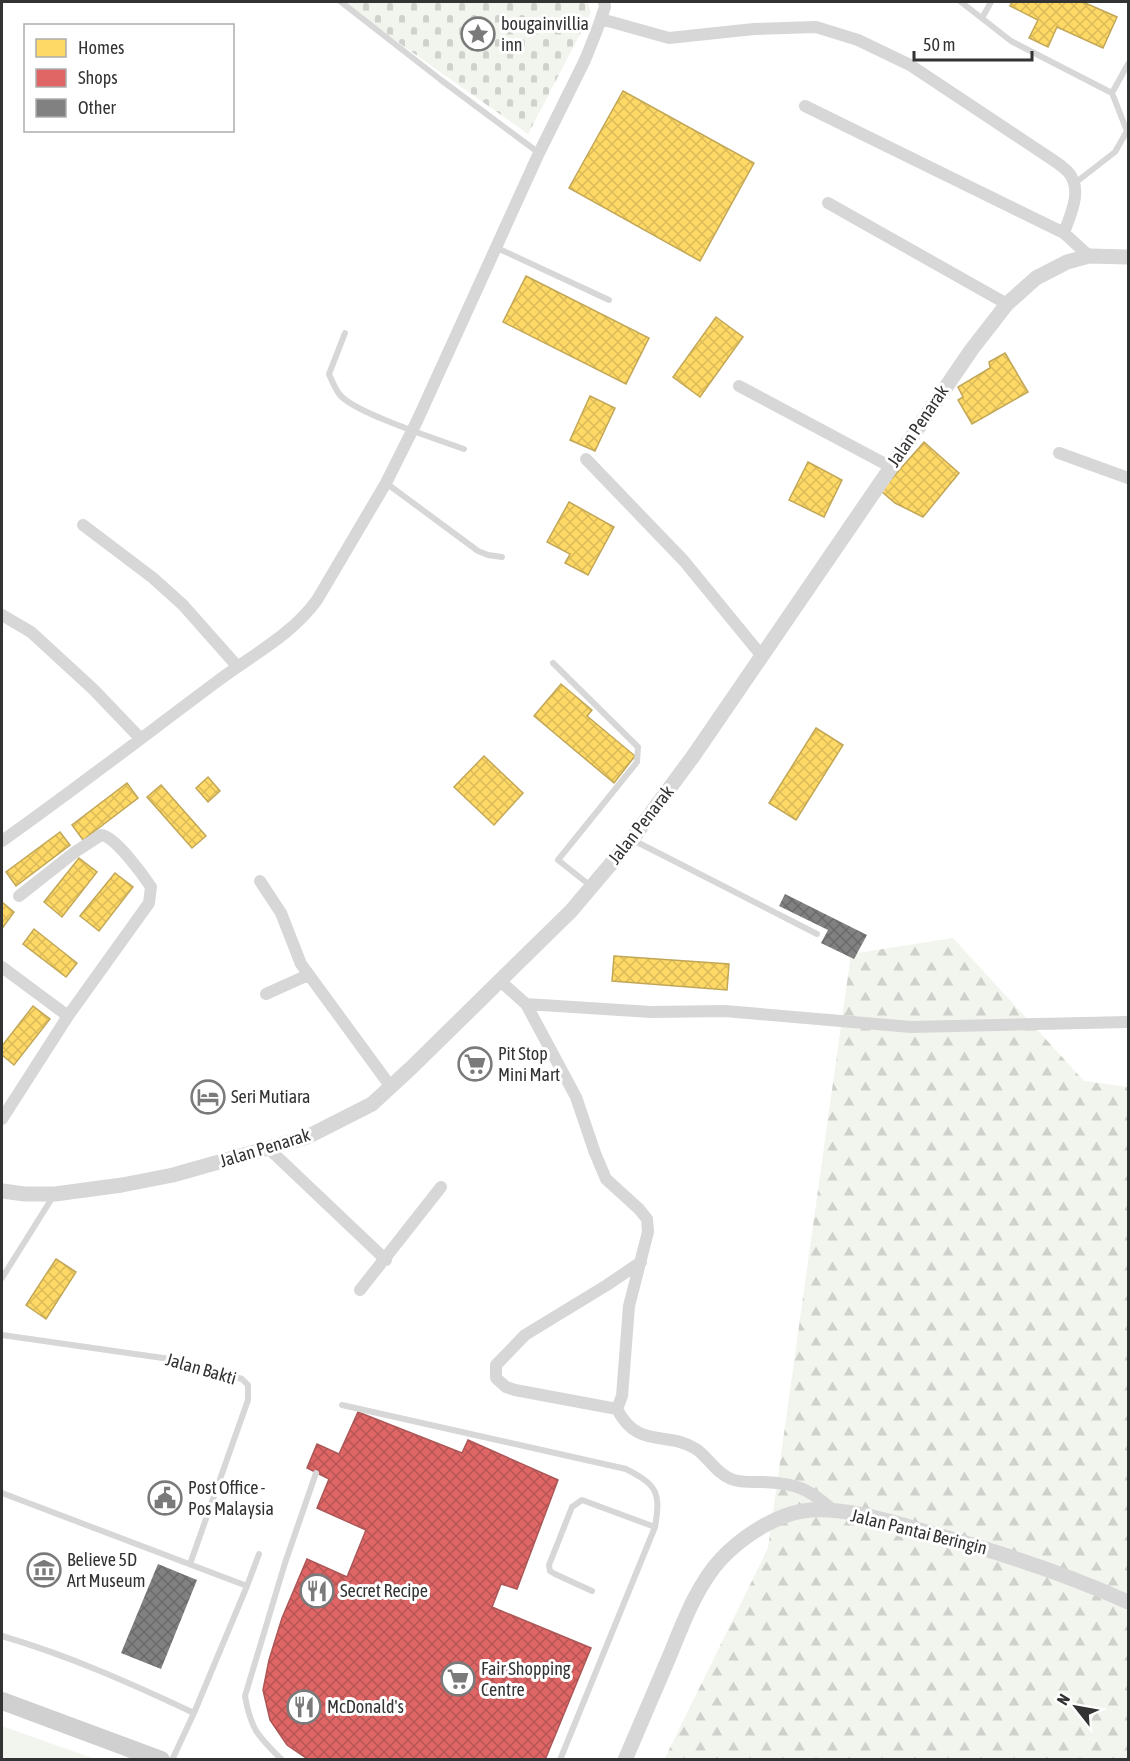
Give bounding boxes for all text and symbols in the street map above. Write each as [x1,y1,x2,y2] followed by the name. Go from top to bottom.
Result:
[501,13,589,55] place label: bougainvillia inn
[460,16,496,52] place icon: bougainvillia inn
[24,24,234,132] legend
[914,24,1032,62] scale bar
[923,34,955,55] text: 50 m
[78,37,124,58] text: Homes
[78,67,118,88] text: Shops
[78,97,117,118] text: Other
[883,381,953,470] street label: Jalan Penarak
[604,781,678,868] street label: Jalan Penarak
[498,1043,560,1085] place label: Pit Stop Mini Mart
[457,1046,493,1082] supermarket icon: Pit Stop Mini Mart
[190,1079,226,1115] hotel icon: Seri Mutiara
[231,1086,310,1107] place label: Seri Mutiara
[217,1124,313,1171] street label: Jalan Penarak
[163,1348,239,1389] street label: Jalan Bakti
[188,1477,274,1519] place label: Post Office - Pos Malaysia
[147,1480,183,1516] public building icon: Post Office - Pos Malaysia
[849,1504,989,1559] street label: Jalan Pantai Beringin
[67,1549,146,1591] place label: Believe 5D Art Museum
[26,1552,62,1588] museum icon: Believe 5D Art Museum
[299,1573,335,1609] restaurant icon: Secret Recipe
[340,1580,428,1601] place label: Secret Recipe
[481,1658,571,1700] place label: Fair Shopping Centre
[440,1661,476,1697] supermarket icon: Fair Shopping Centre
[1046,1677,1106,1737] north arrow
[286,1689,322,1725] restaurant icon: McDonald's
[1053,1691,1073,1708] text: N
[327,1696,404,1717] place label: McDonald's

